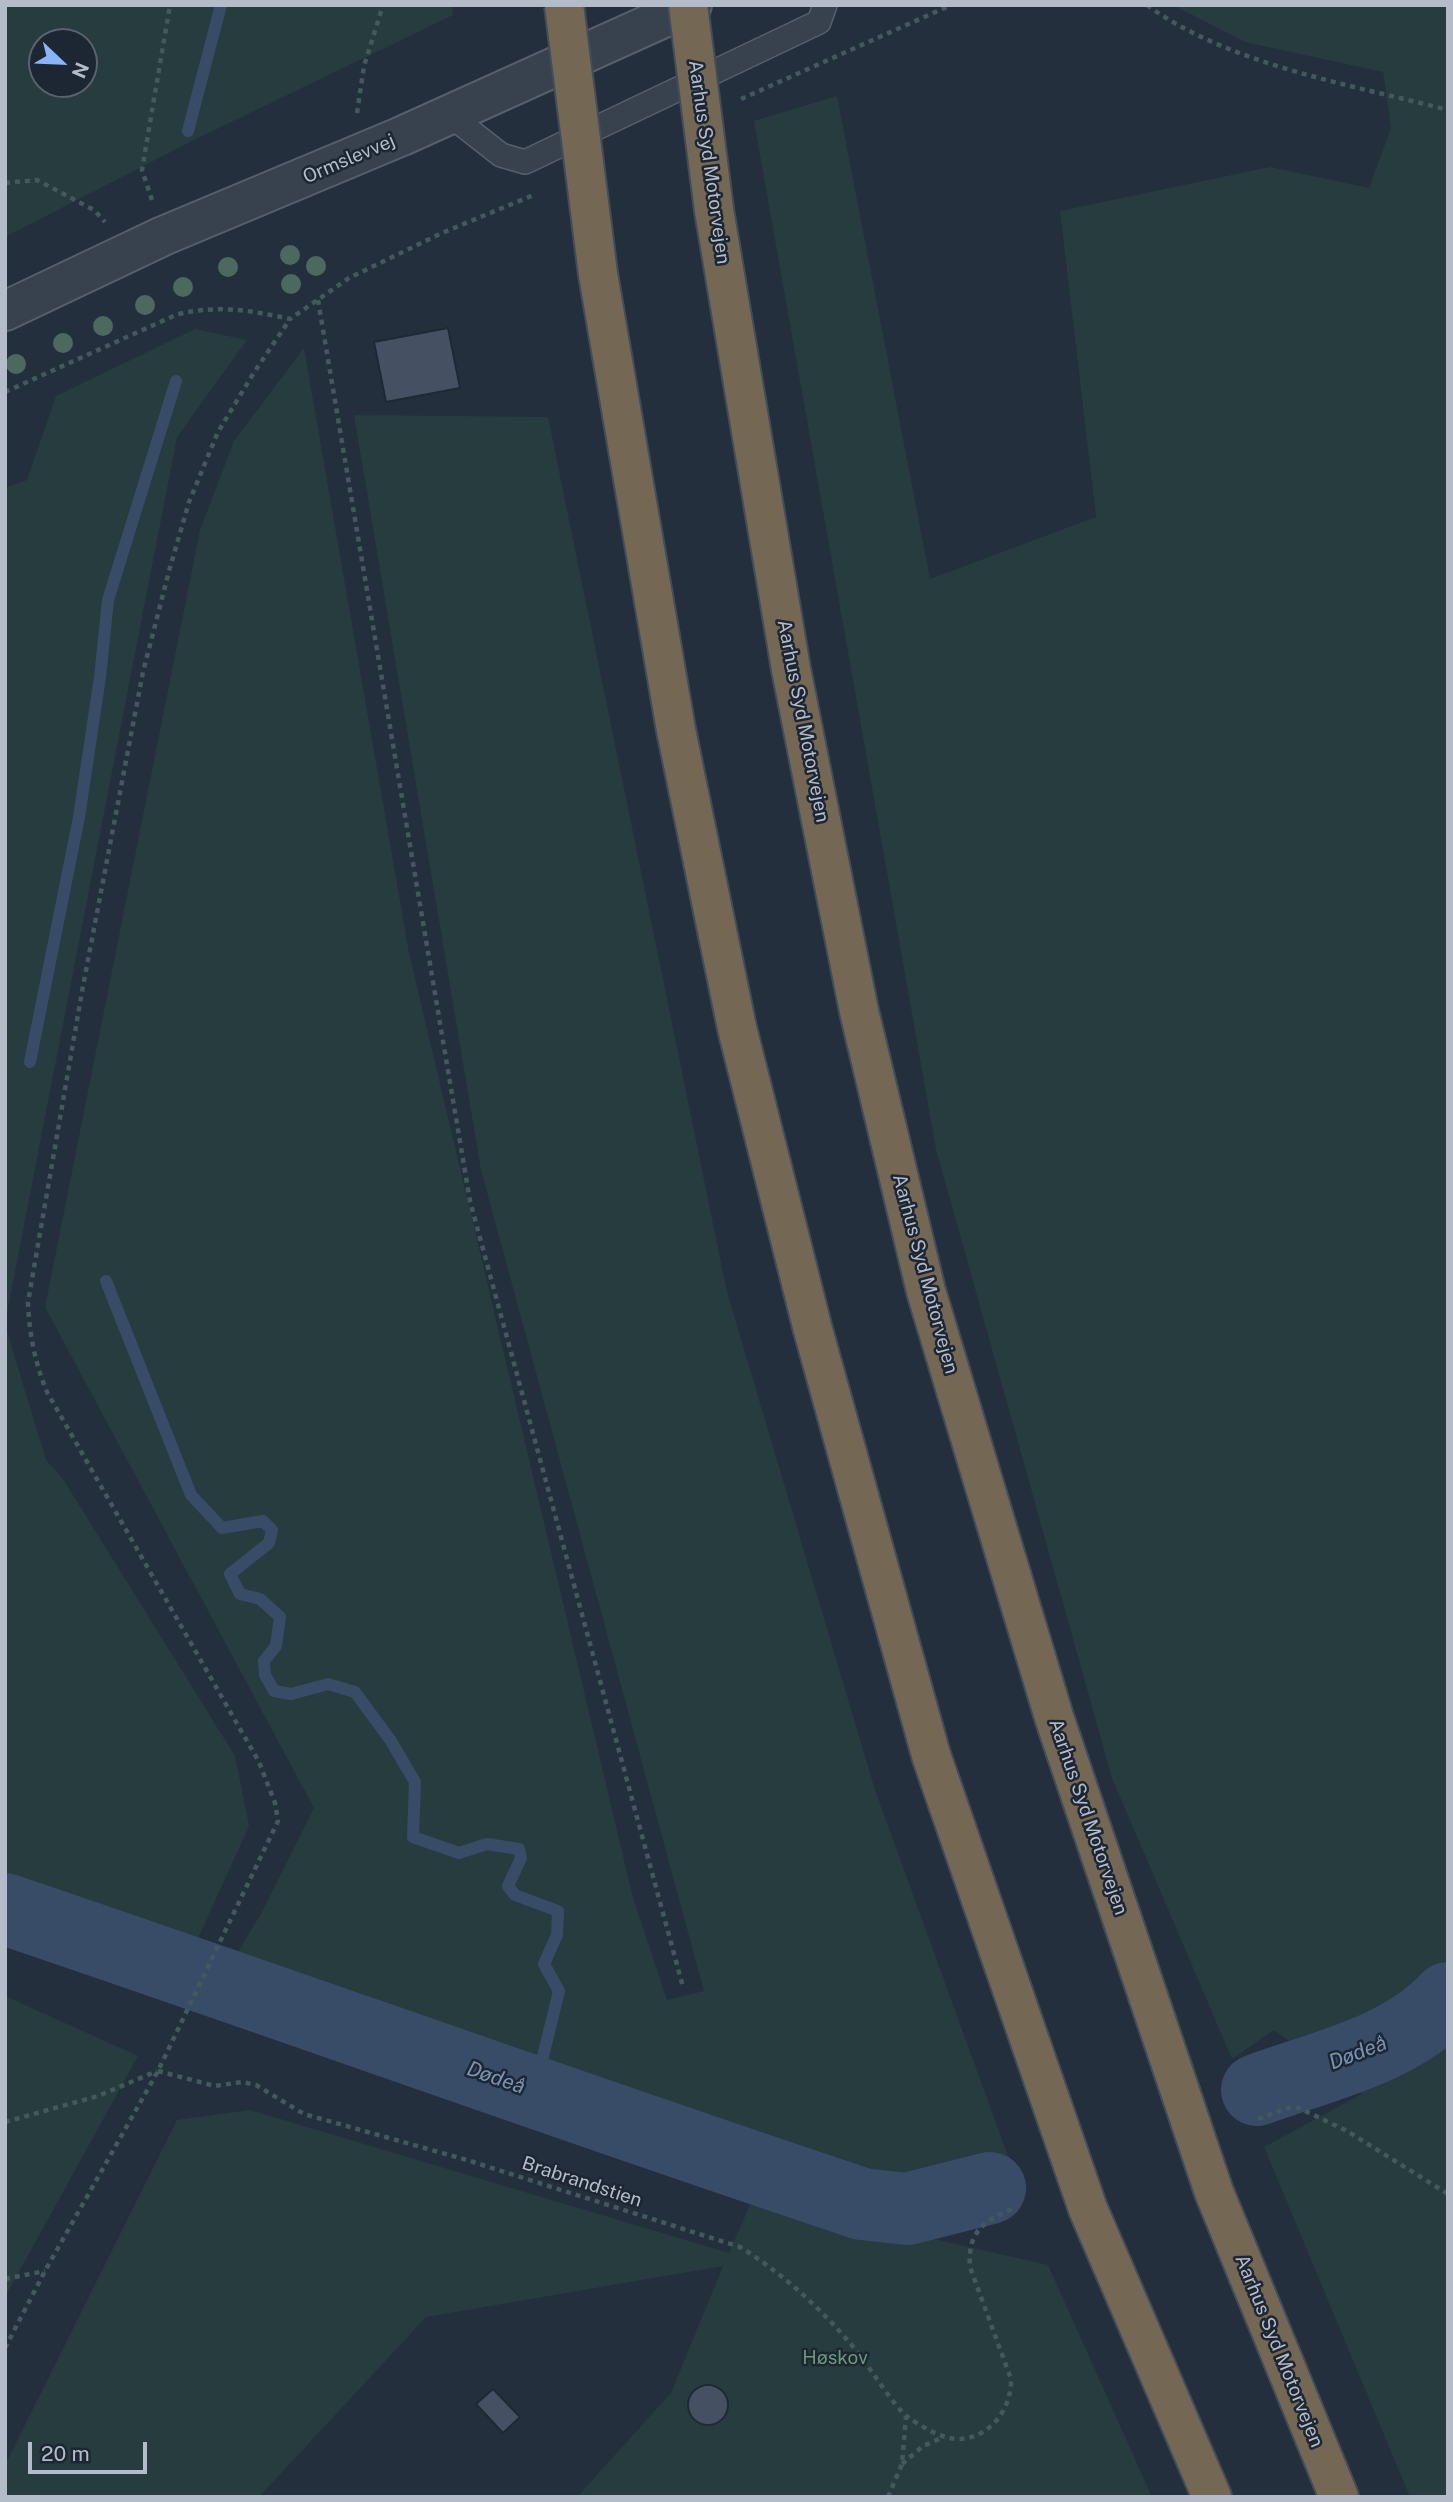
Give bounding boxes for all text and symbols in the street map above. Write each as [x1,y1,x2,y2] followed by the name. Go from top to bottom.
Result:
[28,28,98,98] north arrow
[683,58,735,266] street label: Aarhus Syd Motorvejen
[67,59,94,82] text: N
[299,129,399,189] street label: Ormslevvej
[772,618,834,824] street label: Aarhus Syd Motorvejen
[887,1172,963,1376] street label: Aarhus Syd Motorvejen
[1044,1716,1132,1918] street label: Aarhus Syd Motorvejen
[1325,2030,1391,2076] water label: Dødeå
[463,2056,529,2100] water label: Dødeå
[519,2152,645,2212] street label: Brabrandstien
[1230,2251,1328,2451] street label: Aarhus Syd Motorvejen
[802,2347,868,2369] park label: Høskov
[32,2428,150,2472] scale bar
[41,2441,90,2466] text: 20 m

